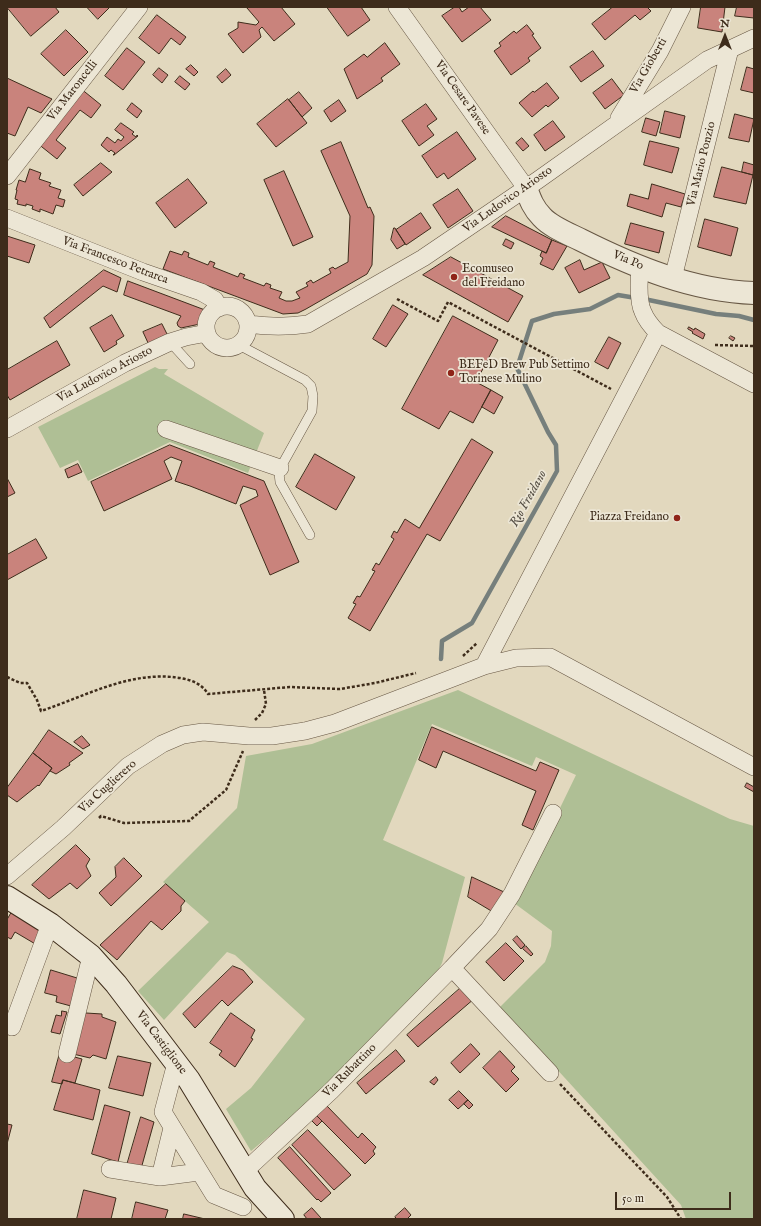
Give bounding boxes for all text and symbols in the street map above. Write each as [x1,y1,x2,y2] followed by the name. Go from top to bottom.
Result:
[705,16,745,56] north arrow
[720,17,730,31] text: N
[627,36,671,96] street label: Via Gioberti
[45,58,101,124] street label: Via Maroncelli
[431,58,493,138] street label: Via Cesare Pavese
[685,120,719,208] street label: Via Mario Ponzio
[460,164,556,236] street label: Via Ludovico Ariosto
[60,234,170,288] street label: Via Francesco Petrarca
[610,248,646,274] street label: Via Po
[462,263,525,291] place label: Ecomuseo del Freidano
[449,272,459,282] marker: Ecomuseo del Freidano
[55,344,155,406] street label: Via Ludovico Ariosto
[459,359,590,387] place label: BEFeD Brew Pub Settimo Torinese Mulino
[446,368,456,378] marker: BEFeD Brew Pub Settimo Torinese Mulino
[507,468,551,530] water label: Rio Freidano
[590,511,669,525] place label: Piazza Freidano
[672,513,682,523] marker: Piazza Freidano
[76,757,140,817] street label: Via Cuglierero
[133,1009,189,1077] street label: Via Castiglione
[320,1041,380,1101] street label: Via Rubattino
[617,1184,733,1210] scale bar
[622,1191,644,1206] text: 50 m

